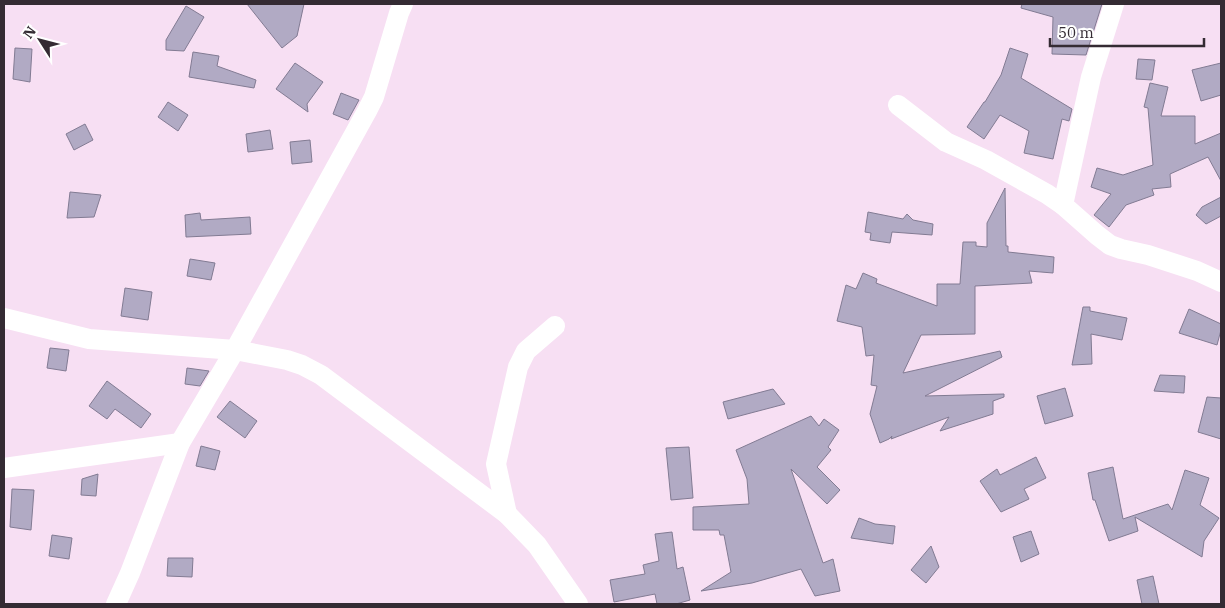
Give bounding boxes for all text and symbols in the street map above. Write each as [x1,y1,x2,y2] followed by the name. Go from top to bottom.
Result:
[15,15,65,65] north arrow
[1050,15,1204,47] scale bar
[19,23,40,42] text: N
[1058,23,1094,42] text: 50 m

